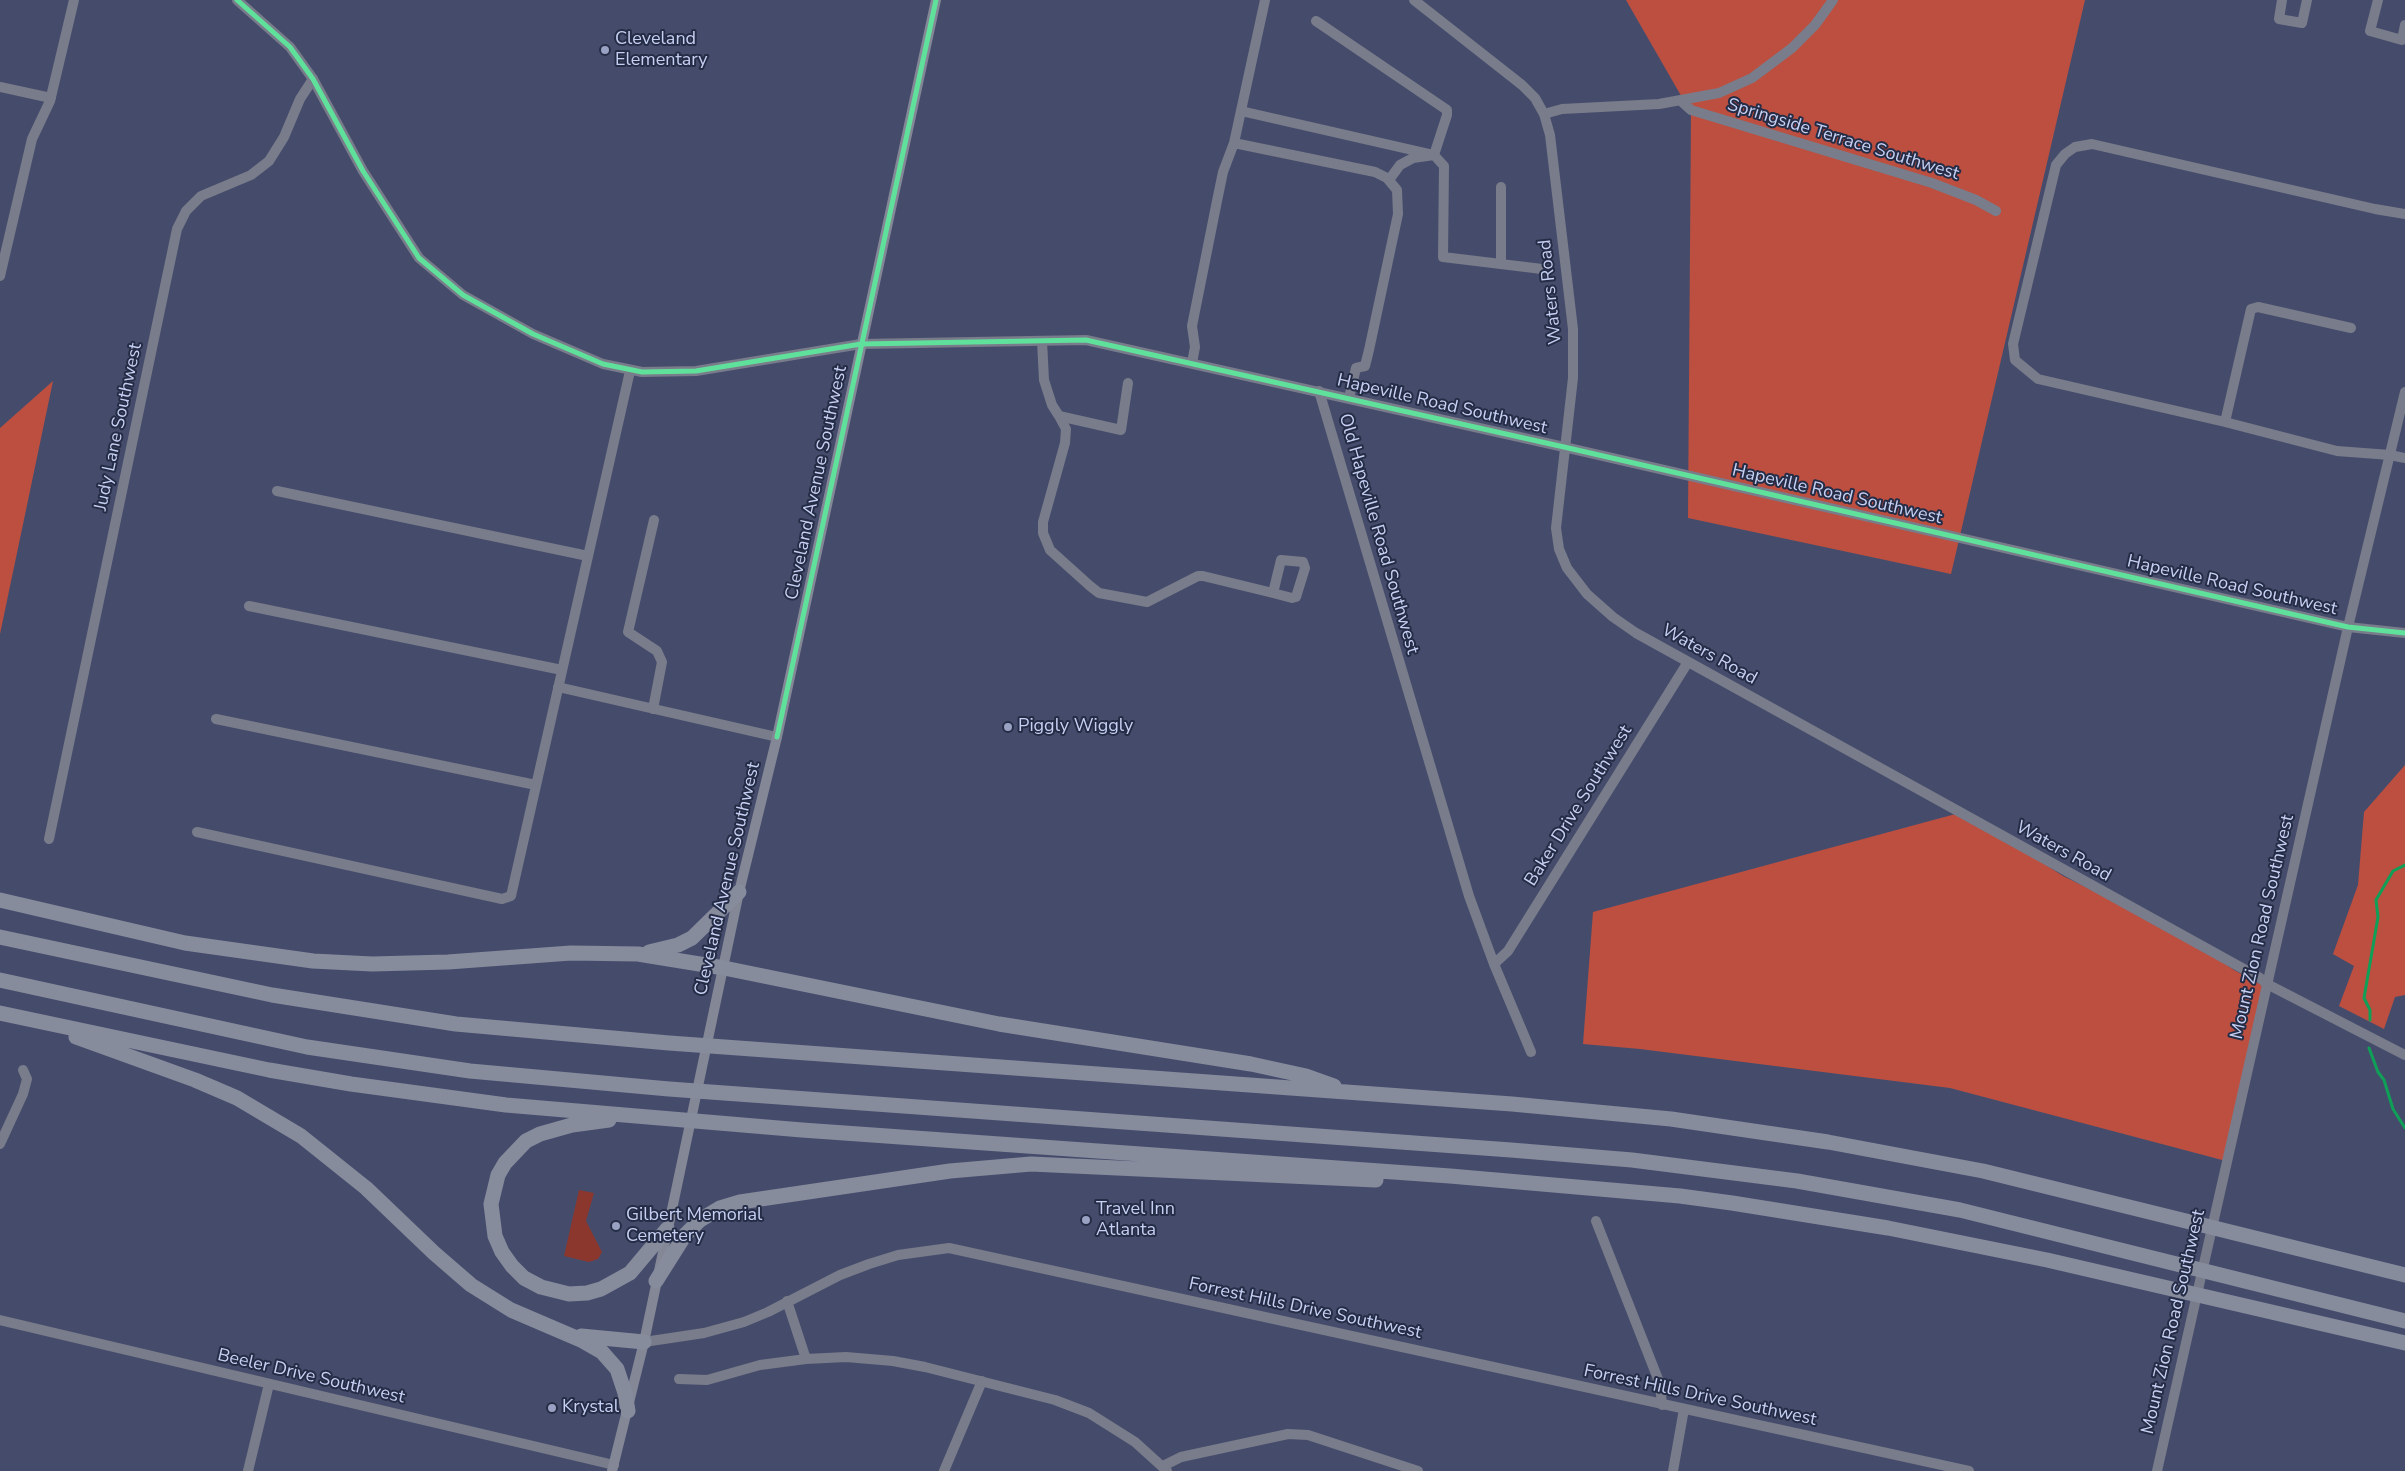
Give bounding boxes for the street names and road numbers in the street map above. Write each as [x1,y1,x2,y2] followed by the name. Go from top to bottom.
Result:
[1724,94,1962,186] street label: Springside Terrace Southwest
[1535,238,1567,346] street label: Waters Road
[91,341,147,513] street label: Judy Lane Southwest
[782,364,852,602] street label: Cleveland Avenue Southwest
[1335,370,1549,440] street label: Hapeville Road Southwest
[1333,411,1423,657] street label: Old Hapeville Road Southwest
[1730,460,1944,530] street label: Hapeville Road Southwest
[2125,551,2339,621] street label: Hapeville Road Southwest
[1658,620,1760,690] street label: Waters Road
[1521,722,1637,890] street label: Baker Drive Southwest
[691,760,765,998] street label: Cleveland Avenue Southwest
[2227,813,2299,1041] street label: Mount Zion Road Southwest
[2012,817,2114,887] street label: Waters Road
[2138,1208,2210,1436] street label: Mount Zion Road Southwest
[1187,1274,1423,1344] street label: Forrest Hills Drive Southwest
[215,1345,407,1409] street label: Beeler Drive Southwest
[1582,1361,1818,1431] street label: Forrest Hills Drive Southwest

